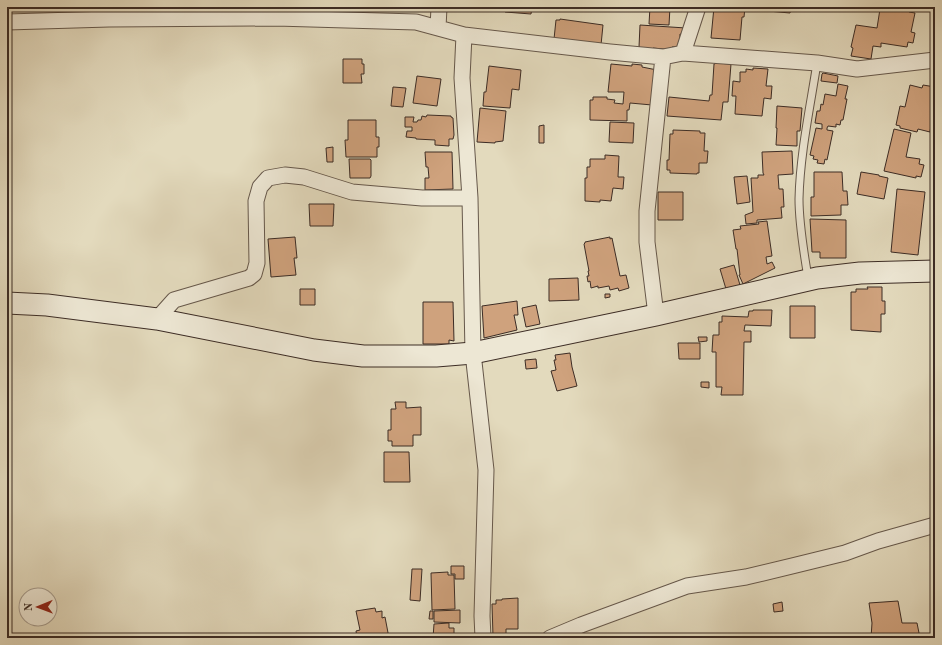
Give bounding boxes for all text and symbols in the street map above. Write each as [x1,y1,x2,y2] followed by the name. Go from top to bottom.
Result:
[18,587,58,627] north arrow
[24,602,35,611] text: N

